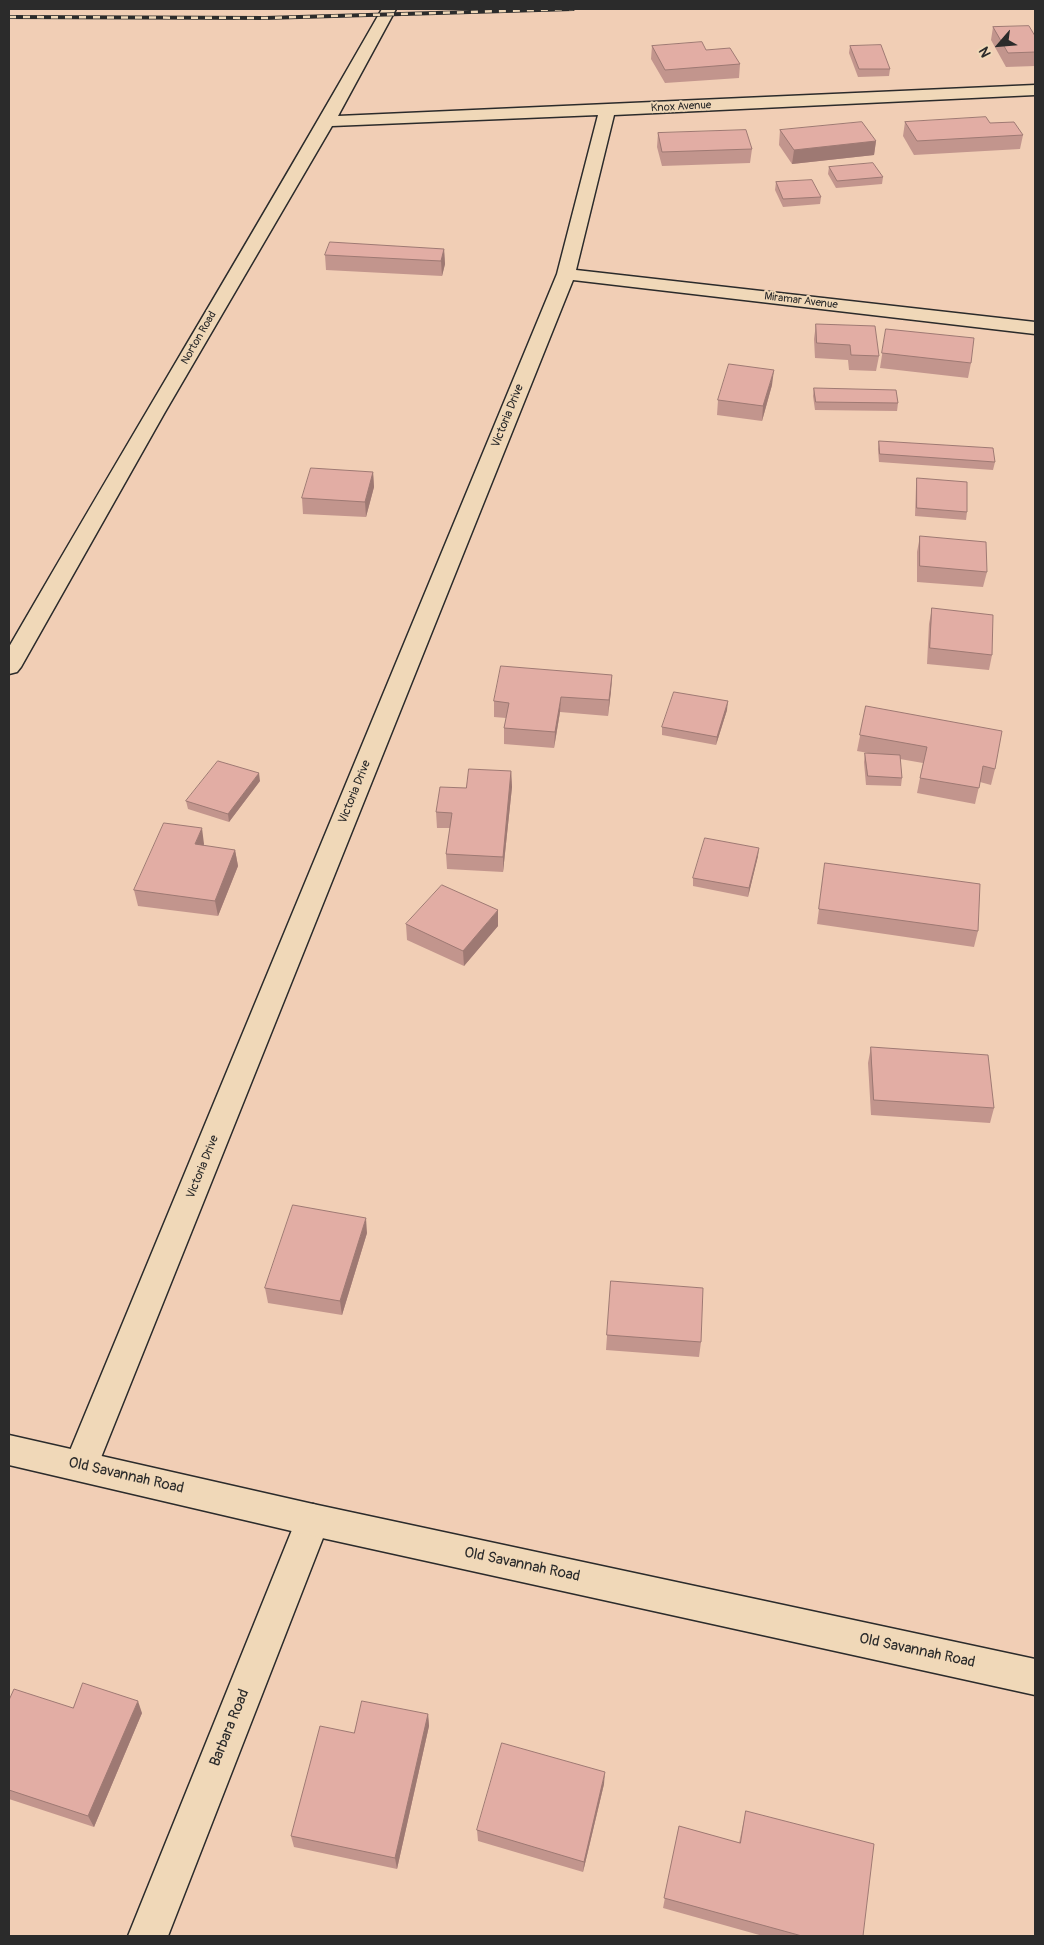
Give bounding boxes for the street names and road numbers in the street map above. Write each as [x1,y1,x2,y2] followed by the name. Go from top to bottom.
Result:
[650,99,712,115] street label: Knox Avenue
[764,290,838,312] street label: Miramar Avenue
[179,309,219,367] street label: Norton Road
[489,382,527,450] street label: Victoria Drive
[336,758,374,826] street label: Victoria Drive
[184,1133,222,1201] street label: Victoria Drive
[66,1454,186,1498] street label: Old Savannah Road
[462,1544,582,1586] street label: Old Savannah Road
[857,1630,977,1672] street label: Old Savannah Road
[206,1687,254,1769] street label: Barbara Road

